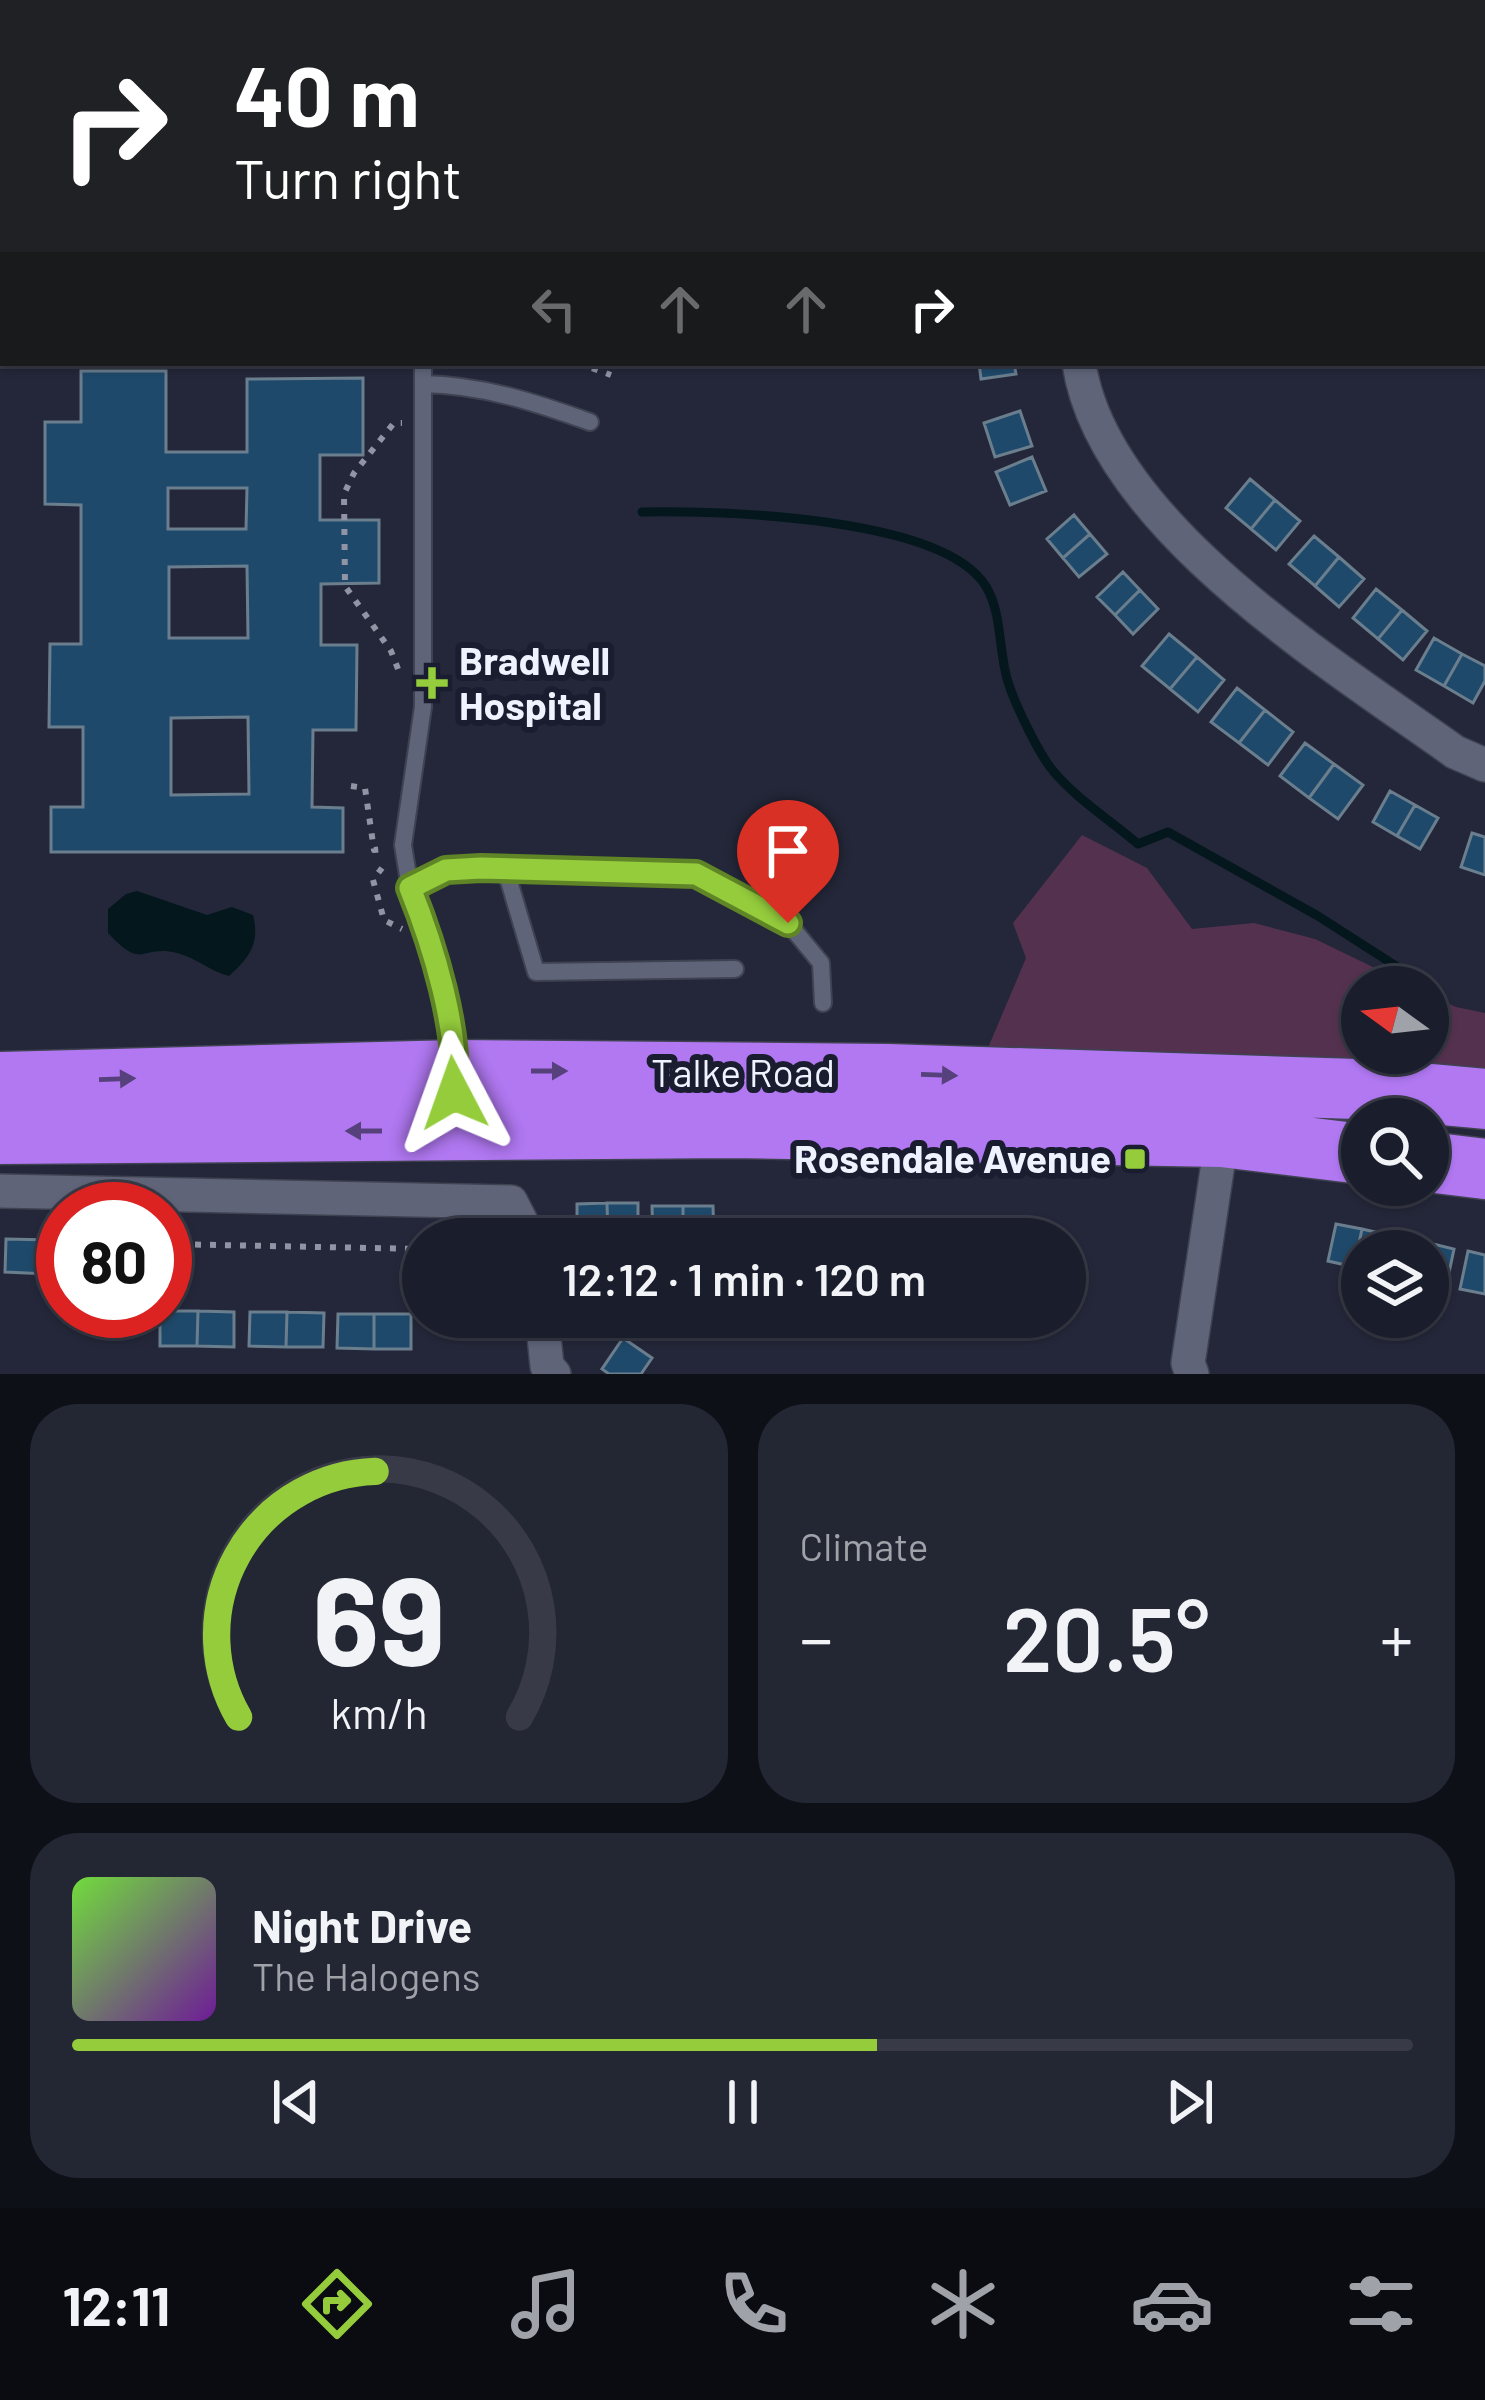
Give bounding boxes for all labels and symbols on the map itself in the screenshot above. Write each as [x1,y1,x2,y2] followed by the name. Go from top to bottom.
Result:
[459,636,610,728] place label: Bradwell Hospital
[416,667,448,699] marker: Bradwell Hospital
[737,800,839,923] pin
[1341,966,1449,1074] north arrow
[391,1030,517,1156] position arrow
[651,1048,835,1095] street label: Talke Road
[531,1061,569,1081] one-way arrow
[921,1066,959,1085] one-way arrow
[99,1070,137,1089] one-way arrow
[344,1121,382,1141] one-way arrow
[794,1134,1111,1181] place label: Rosendale Avenue
[1122,1146,1148,1172] marker: Rosendale Avenue
[36,1182,192,1338] speed limit sign: 80

